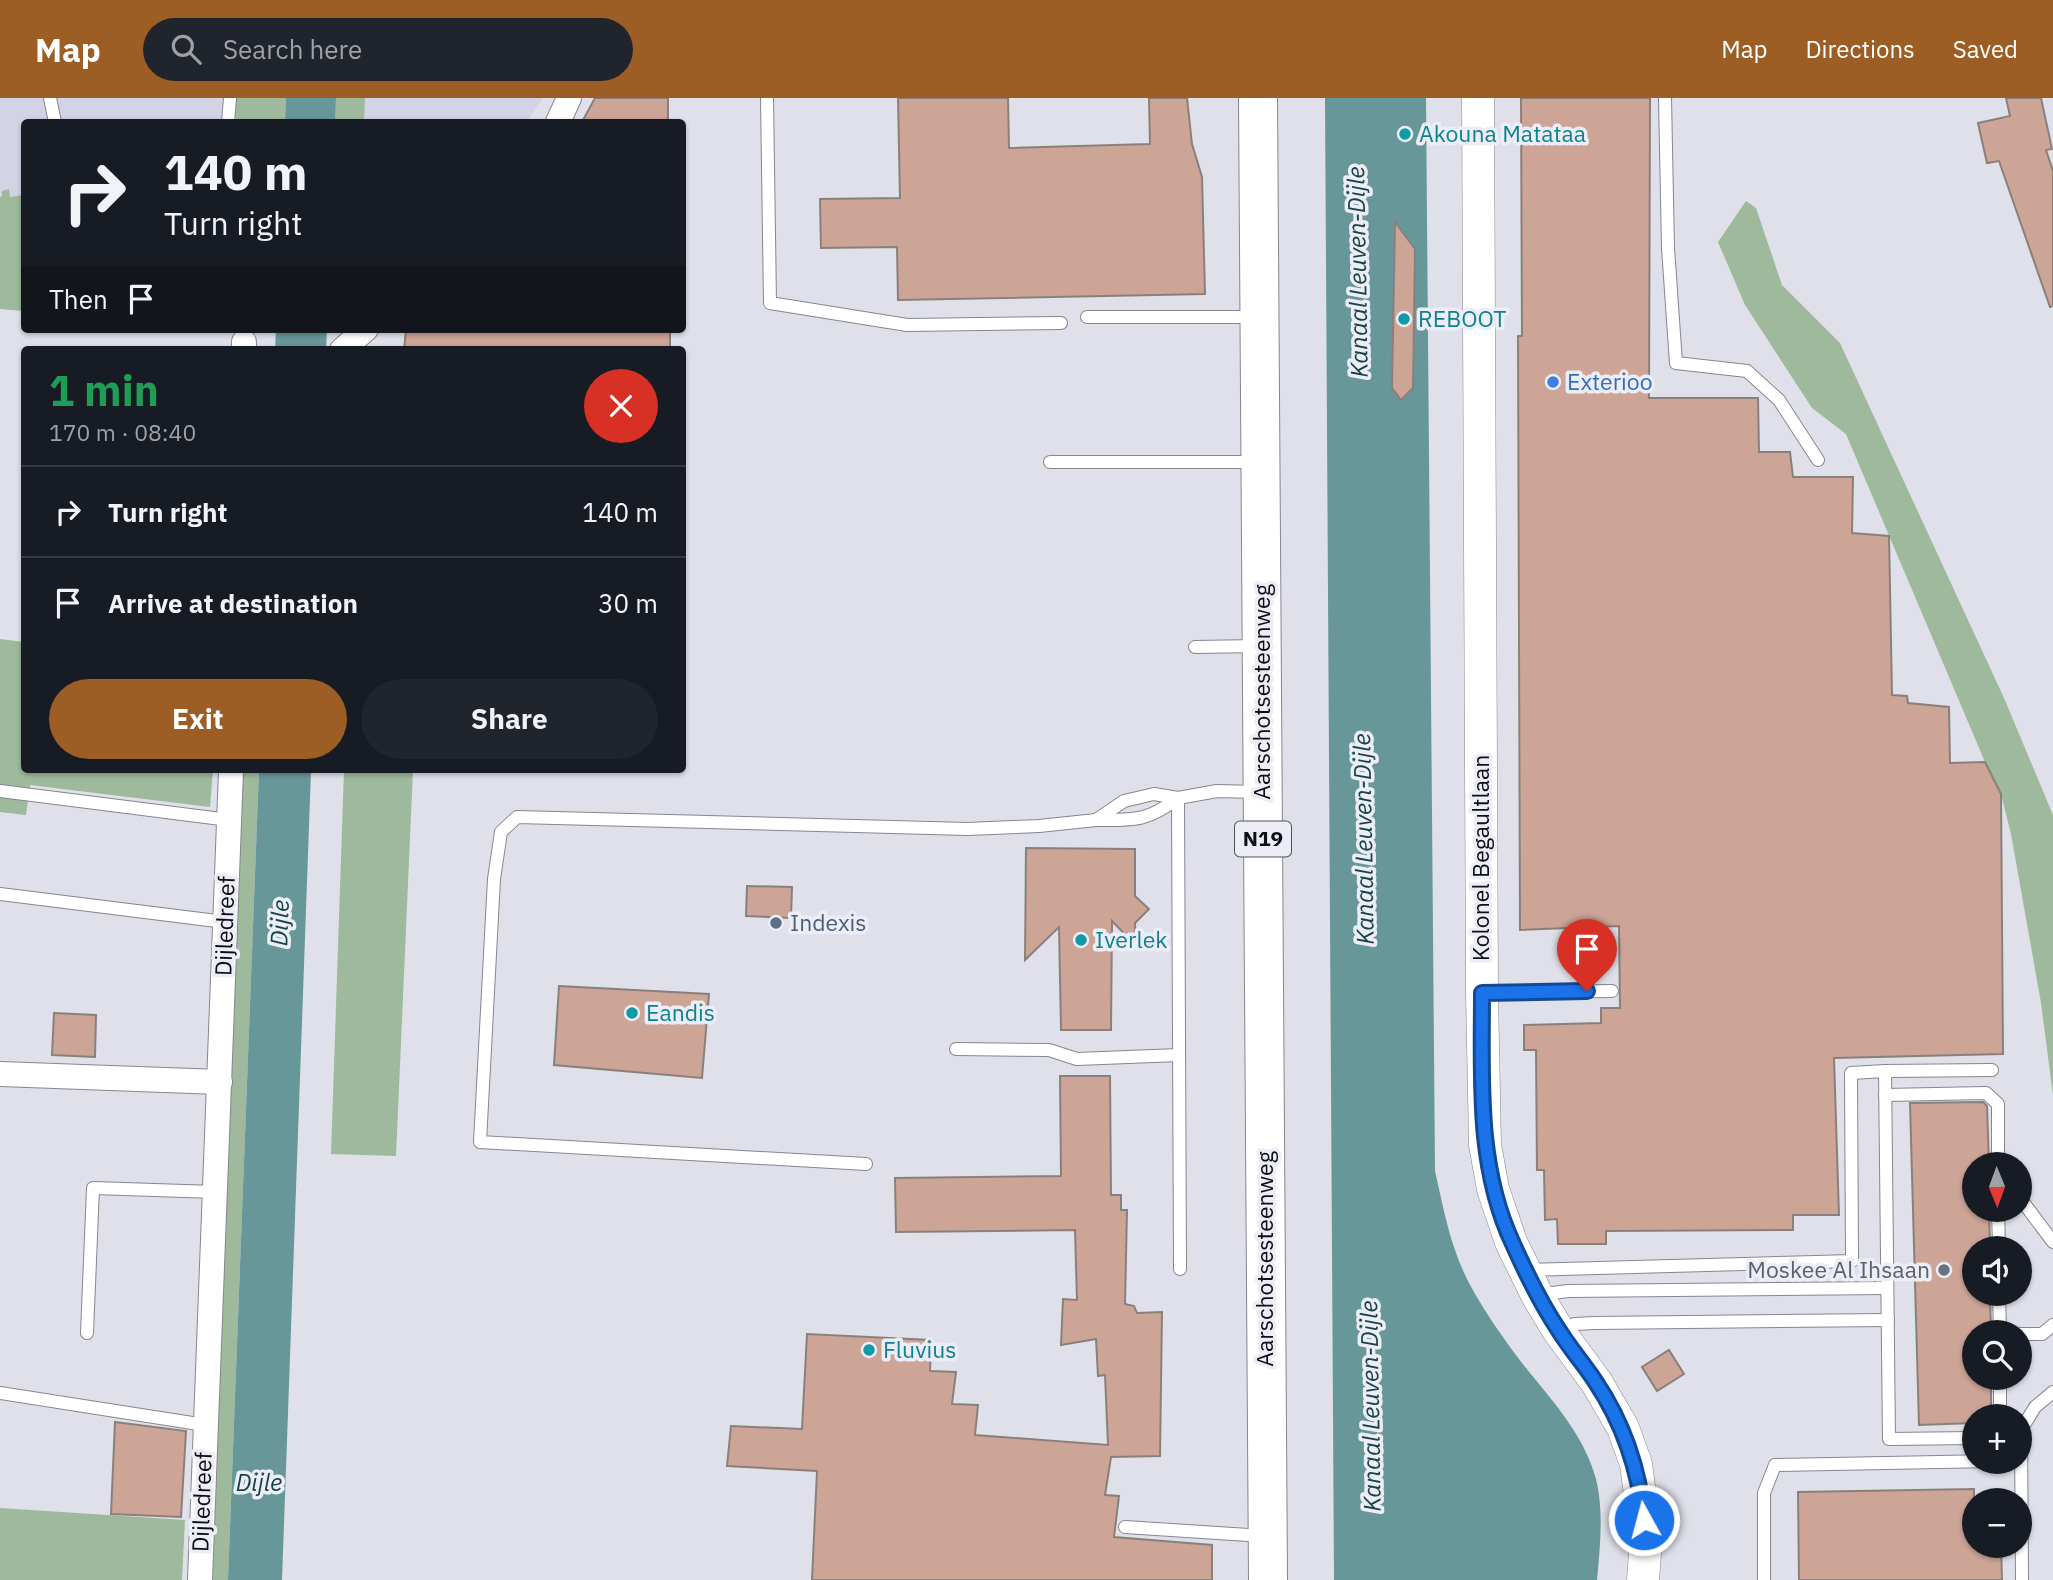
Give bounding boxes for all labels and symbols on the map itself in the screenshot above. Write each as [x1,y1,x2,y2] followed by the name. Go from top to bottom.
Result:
[1419,118,1586,148] place label: Akouna Matataa
[1397,126,1413,142] marker: Akouna Matataa
[1339,166,1375,378] water label: Kanaal Leuven-Dijle
[1418,303,1506,333] place label: REBOOT
[1396,311,1412,327] marker: REBOOT
[1567,366,1653,396] place label: Exterioo
[1545,374,1561,390] marker: Exterioo
[1246,584,1276,800] street label: Aarschotsesteenweg
[1345,733,1381,945] water label: Kanaal Leuven-Dijle
[1465,755,1495,961] street label: Kolonel Begaultlaan
[1235,822,1291,856] road number: N19
[207,875,241,977] street label: Dijledreef
[262,899,296,947] water label: Dijle
[790,907,867,937] place label: Indexis
[768,915,784,931] marker: Indexis
[1557,919,1617,991] pin
[1095,924,1167,954] place label: Iverlek
[1073,932,1089,948] marker: Iverlek
[646,997,715,1027] place label: Eandis
[624,1005,640,1021] marker: Eandis
[1249,1151,1279,1367] street label: Aarschotsesteenweg
[1962,1152,2032,1222] north arrow
[1747,1254,1930,1284] place label: Moskee Al Ihsaan
[1936,1262,1952,1278] marker: Moskee Al Ihsaan
[1352,1300,1388,1512] water label: Kanaal Leuven-Dijle
[883,1334,957,1364] place label: Fluvius
[861,1342,877,1358] marker: Fluvius
[184,1451,218,1553] street label: Dijledreef
[236,1466,282,1498] water label: Dijle
[1607,1483,1681,1557] position arrow

